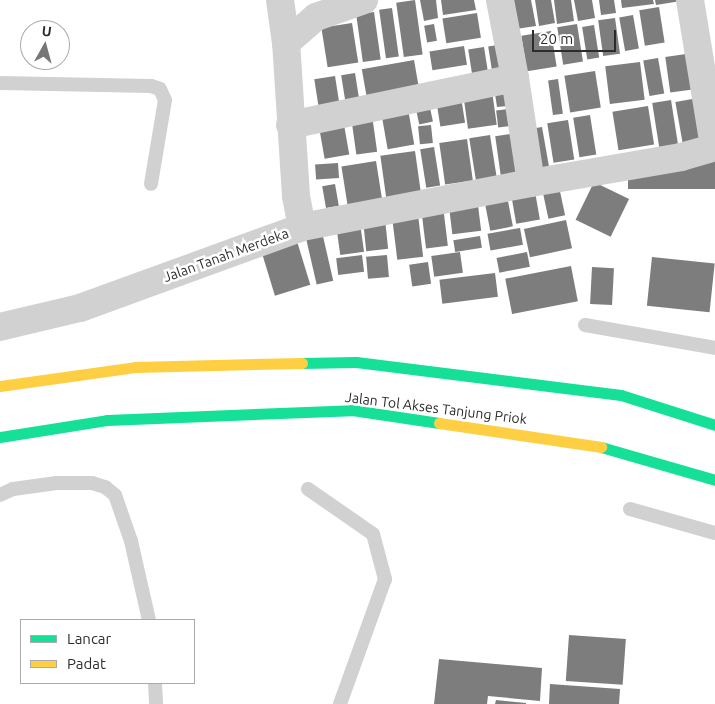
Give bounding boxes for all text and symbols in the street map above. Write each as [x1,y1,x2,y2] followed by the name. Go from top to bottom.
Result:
[20,20,70,70] north arrow
[535,20,619,52] scale bar
[41,23,53,40] text: U
[540,30,573,47] text: 20 m
[161,224,291,286] street label: Jalan Tanah Merdeka
[344,389,528,427] street label: Jalan Tol Akses Tanjung Priok
[20,619,195,684] legend
[67,630,111,647] text: Lancar
[67,655,106,672] text: Padat

